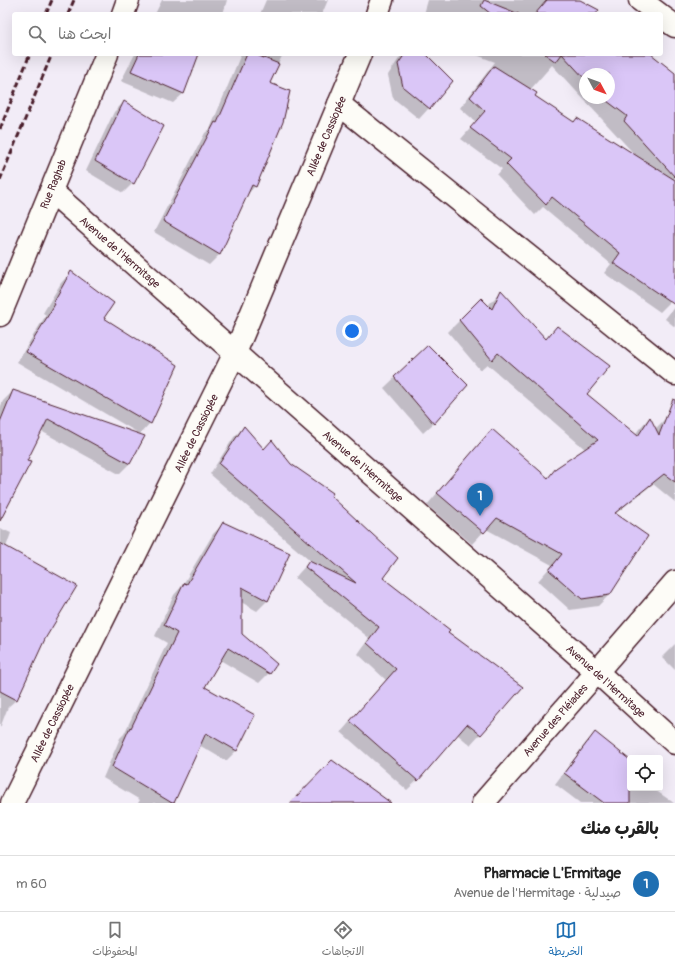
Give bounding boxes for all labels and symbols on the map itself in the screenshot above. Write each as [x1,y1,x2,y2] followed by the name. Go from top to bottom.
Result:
[579,68,615,104] north arrow
[304,94,349,178] street label: Allée de Cassiopée
[38,157,69,211] street label: Rue Raghab
[77,214,163,291] street label: Avenue de l'Hermitage
[342,321,362,341] your location
[172,391,221,475] street label: Allée de Cassiopée
[320,428,406,505] street label: Avenue de l'Hermitage
[467,483,493,516] pin: 1
[563,642,648,721] street label: Avenue de l'Hermitage
[28,681,77,765] street label: Allée de Cassiopée
[520,681,590,759] street label: Avenue des Pléiades

